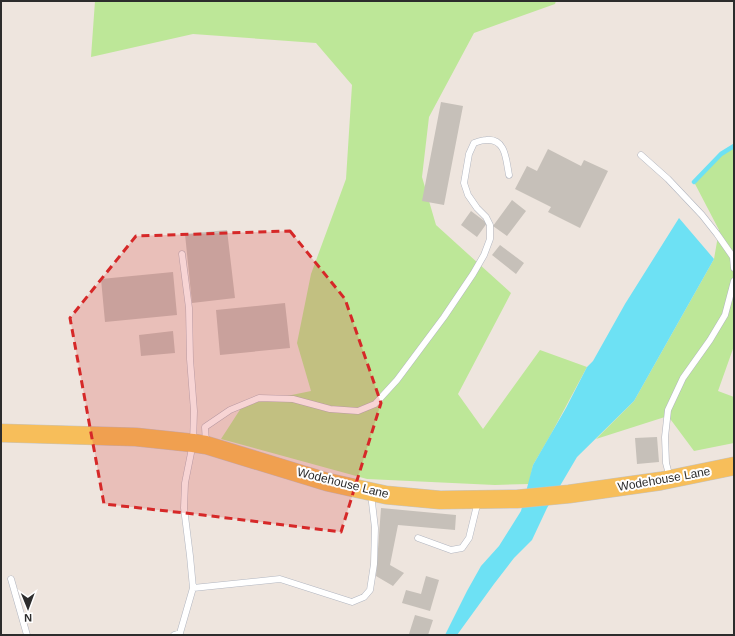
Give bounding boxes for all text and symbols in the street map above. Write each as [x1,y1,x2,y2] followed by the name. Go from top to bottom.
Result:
[617,464,712,494] street label: Wodehouse Lane
[296,465,391,501] street label: Wodehouse Lane
[8,588,48,628] north arrow
[24,612,32,624] text: N

